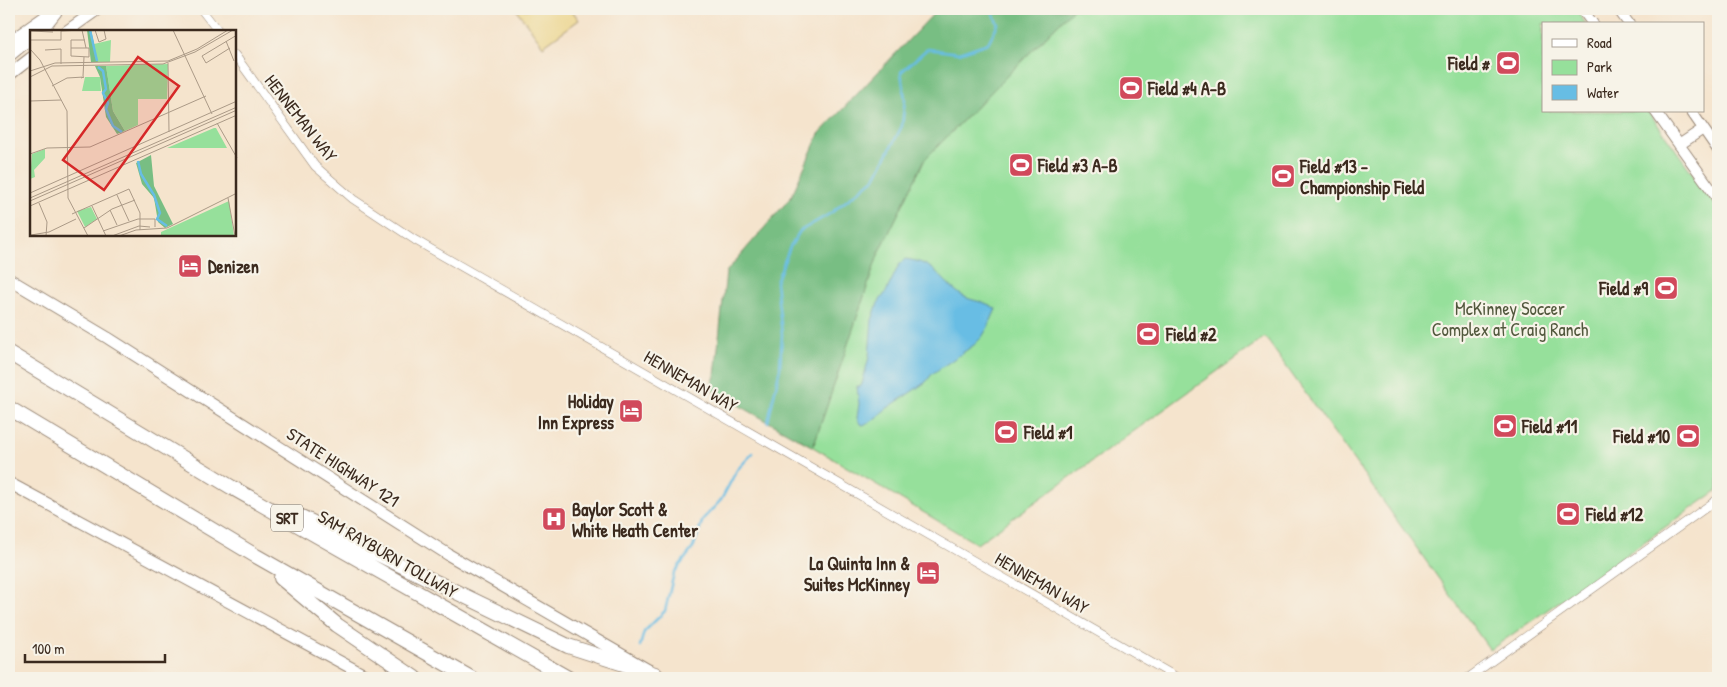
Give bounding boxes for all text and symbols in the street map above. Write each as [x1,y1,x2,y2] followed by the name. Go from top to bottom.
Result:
[1542,22,1704,112] legend
[30,30,236,236] inset map
[1587,32,1612,53] text: Road
[1495,50,1521,76] sports icon: Field #
[1447,51,1491,76] place label: Field #
[1587,56,1612,77] text: Park
[259,69,343,167] street label: HENNEMAN WAY
[1118,75,1144,101] sports icon: Field #4 A-B
[1147,76,1226,101] place label: Field #4 A-B
[1587,82,1619,103] text: Water
[1008,152,1034,178] sports icon: Field #3 A-B
[1037,153,1118,178] place label: Field #3 A-B
[1299,154,1424,201] place label: Field #13 - Championship Field
[1270,163,1296,189] sports icon: Field #13 - Championship Field
[177,253,203,279] hotel icon: Denizen
[208,254,259,279] place label: Denizen
[1653,275,1679,301] sports icon: Field #9
[1598,276,1648,301] place label: Field #9
[1432,296,1589,342] park label: McKinney Soccer Complex at Craig Ranch
[1135,321,1161,347] sports icon: Field #2
[1165,322,1217,347] place label: Field #2
[639,344,743,418] street label: HENNEMAN WAY
[538,389,614,436] place label: Holiday Inn Express
[618,398,644,424] hotel icon: Holiday Inn Express
[1492,413,1518,439] sports icon: Field #11
[1521,414,1578,439] place label: Field #11
[993,419,1019,445] sports icon: Field #1
[1023,420,1073,445] place label: Field #1
[282,421,404,513] street label: STATE HIGHWAY 121
[1675,423,1701,449] sports icon: Field #10
[1612,424,1670,449] place label: Field #10
[572,497,698,543] place label: Baylor Scott & White Heath Center
[1555,501,1581,527] sports icon: Field #12
[1585,502,1644,527] place label: Field #12
[271,504,303,532] road number: SRT
[314,504,462,604] street label: SAM RAYBURN TOLLWAY
[541,506,567,532] hospital icon: Baylor Scott & White Heath Center
[990,546,1094,620] street label: HENNEMAN WAY
[804,551,910,598] place label: La Quinta Inn & Suites McKinney
[915,560,941,586] hotel icon: La Quinta Inn & Suites McKinney
[25,632,165,664] scale bar
[32,638,65,659] text: 100 m

